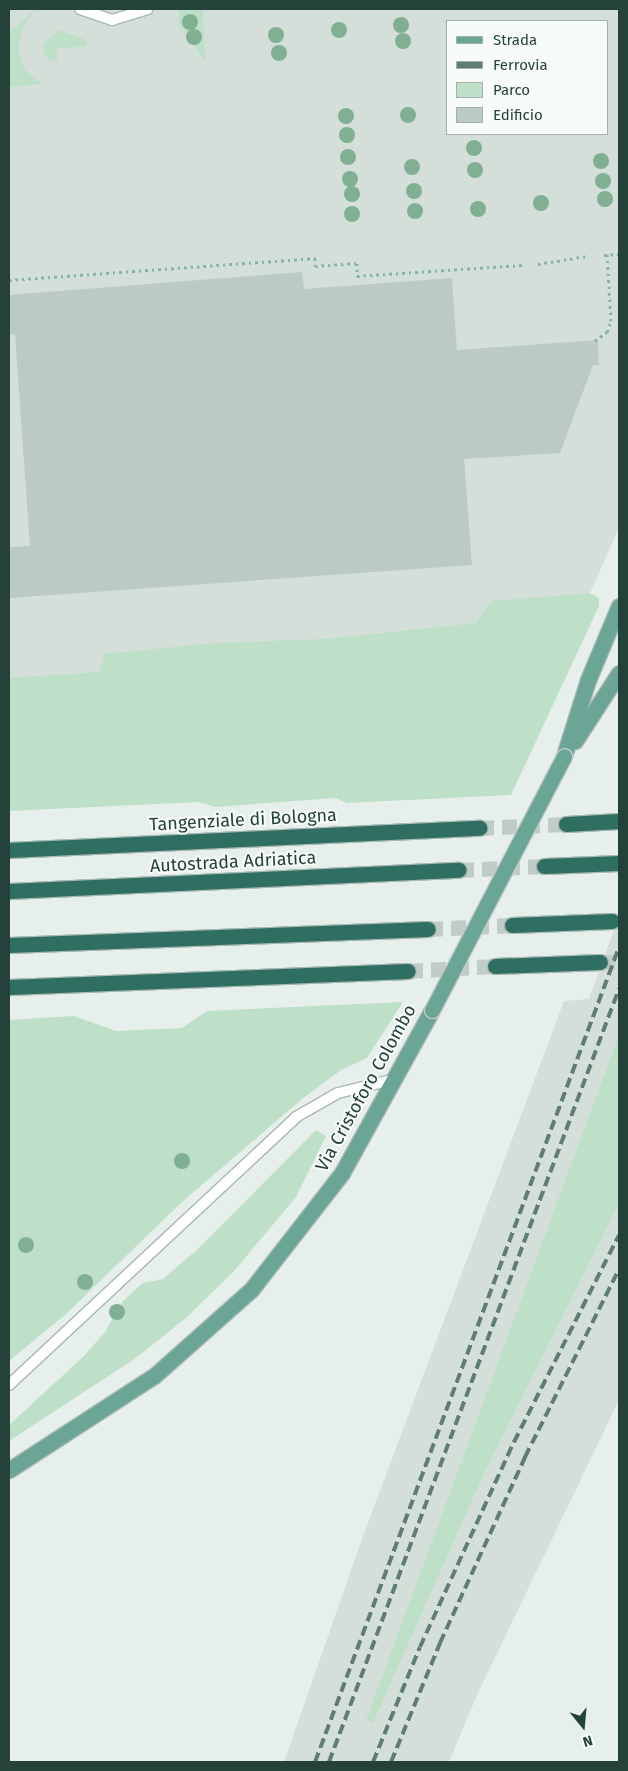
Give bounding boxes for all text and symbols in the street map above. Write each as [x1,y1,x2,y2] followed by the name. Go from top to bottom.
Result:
[446,20,608,135] legend
[493,31,537,49] text: Strada
[493,56,548,74] text: Ferrovia
[493,81,530,99] text: Parco
[493,106,543,124] text: Edificio
[149,804,337,836] street label: Tangenziale di Bologna
[149,847,317,877] street label: Autostrada Adriatica
[311,1001,421,1175] street label: Via Cristoforo Colombo
[558,1701,608,1751] north arrow
[581,1731,594,1750] text: N

